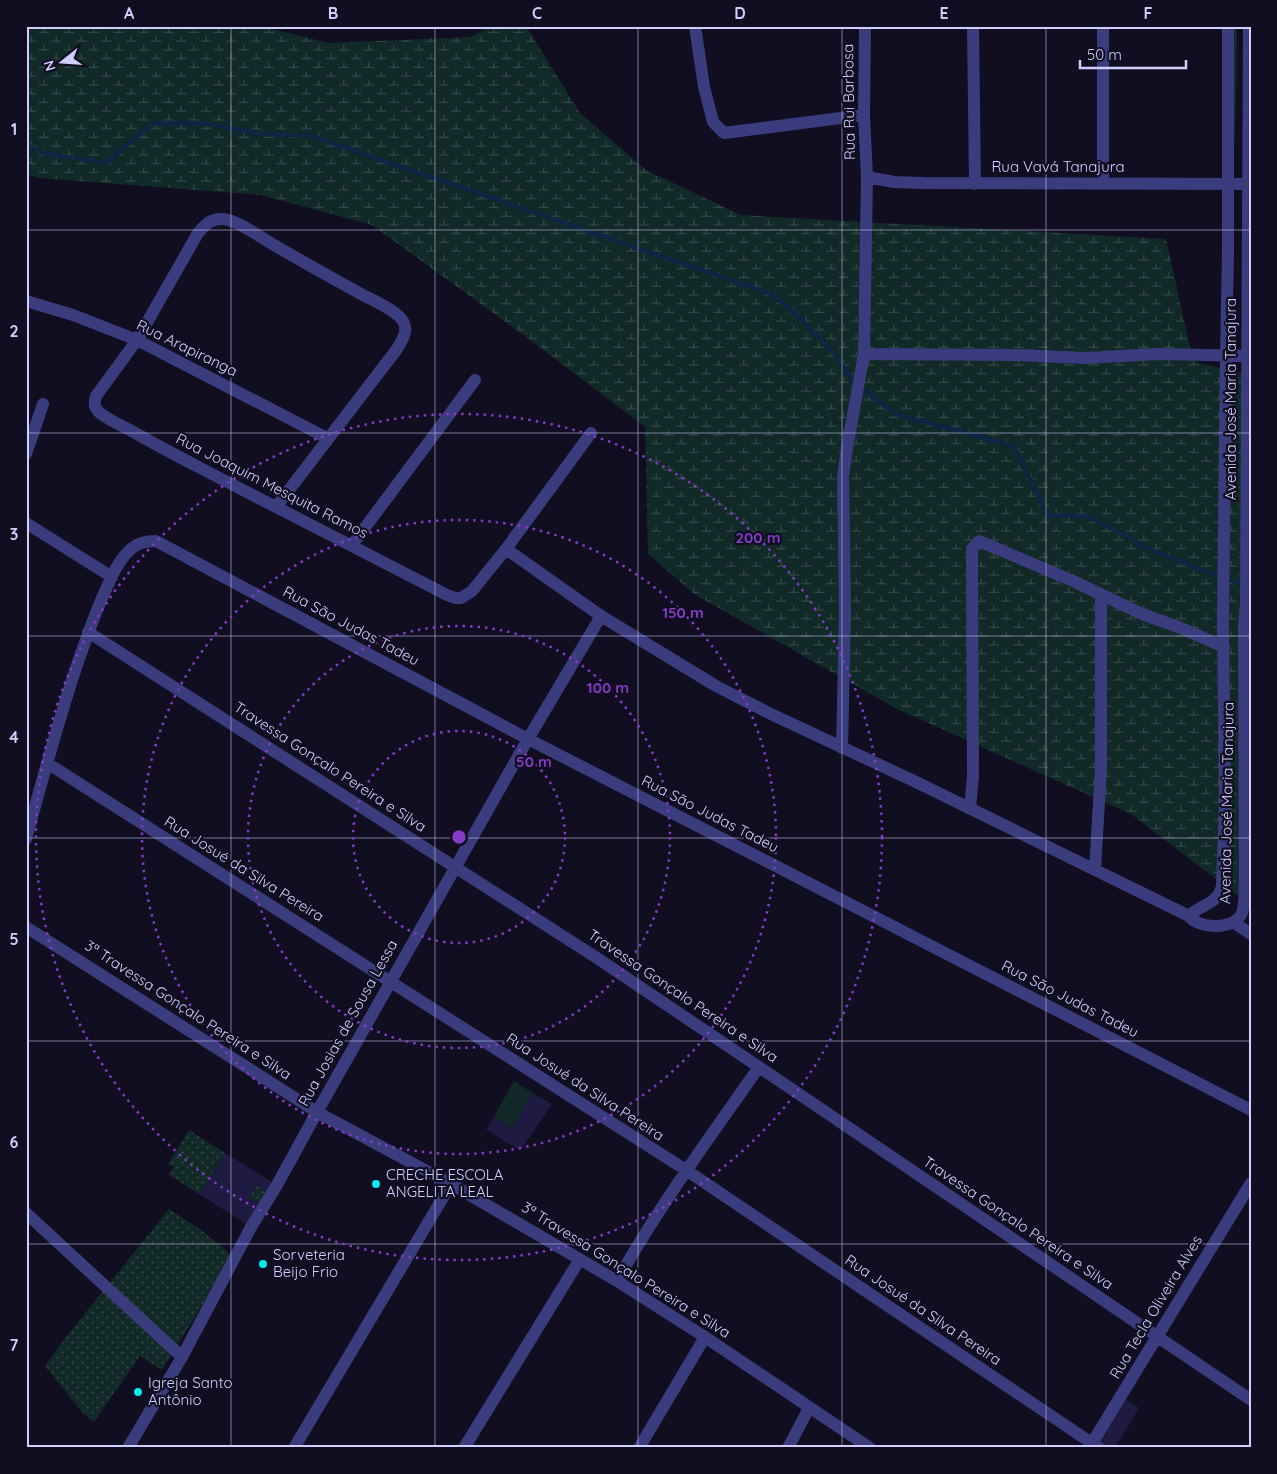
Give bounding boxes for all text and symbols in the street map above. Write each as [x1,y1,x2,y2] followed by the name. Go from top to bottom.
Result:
[124,3,135,23] text: A
[328,3,338,23] text: B
[532,3,542,23] text: C
[734,3,746,23] text: D
[939,3,949,23] text: E
[1144,3,1153,23] text: F
[38,38,88,88] north arrow
[1080,38,1186,70] scale bar
[838,44,859,160] street label: Rua Rui Barbosa
[1087,45,1122,64] text: 50 m
[39,58,60,73] text: N
[11,119,17,139] text: 1
[991,157,1125,176] street label: Rua Vavá Tanajura
[1221,298,1240,500] street label: Avenida José Maria Tanajura
[134,315,241,380] street label: Rua Arapiranga
[9,321,19,341] text: 2
[173,429,371,542] street label: Rua Joaquim Mesquita Ramos
[10,524,18,544] text: 3
[736,528,781,547] text: 200 m
[280,582,423,670] street label: Rua São Judas Tadeu
[662,603,704,622] text: 150 m
[587,678,629,697] text: 100 m
[231,697,430,836] street label: Travessa Gonçalo Pereira e Silva
[1215,702,1238,904] street label: Avenida José Maria Tanajura
[9,727,19,747] text: 4
[516,752,552,771] text: 50 m
[638,771,782,856] street label: Rua São Judas Tadeu
[161,812,328,926] street label: Rua Josué da Silva Pereira
[450,828,468,846] centre of rings
[585,925,782,1066] street label: Travessa Gonçalo Pereira e Silva
[9,929,19,949] text: 5
[81,936,295,1084] street label: 3ª Travessa Gonçalo Pereira e Silva
[294,936,401,1109] street label: Rua Josias de Sousa Lessa
[998,956,1142,1041] street label: Rua São Judas Tadeu
[503,1028,668,1145] street label: Rua Josué da Silva Pereira
[10,1132,19,1152] text: 6
[920,1152,1117,1293] street label: Travessa Gonçalo Pereira e Silva
[386,1165,504,1201] place label: CRECHE ESCOLA ANGELITA LEAL
[370,1178,382,1190] marker: CRECHE ESCOLA ANGELITA LEAL
[518,1197,734,1342] street label: 3ª Travessa Gonçalo Pereira e Silva
[1105,1231,1206,1382] street label: Rua Tecla Oliveira Alves
[273,1245,345,1281] place label: Sorveteria Beijo Frio
[841,1250,1005,1369] street label: Rua Josué da Silva Pereira
[257,1258,269,1270] marker: Sorveteria Beijo Frio
[10,1335,19,1355] text: 7
[148,1373,233,1409] place label: Igreja Santo Antônio
[132,1386,144,1398] marker: Igreja Santo Antônio

